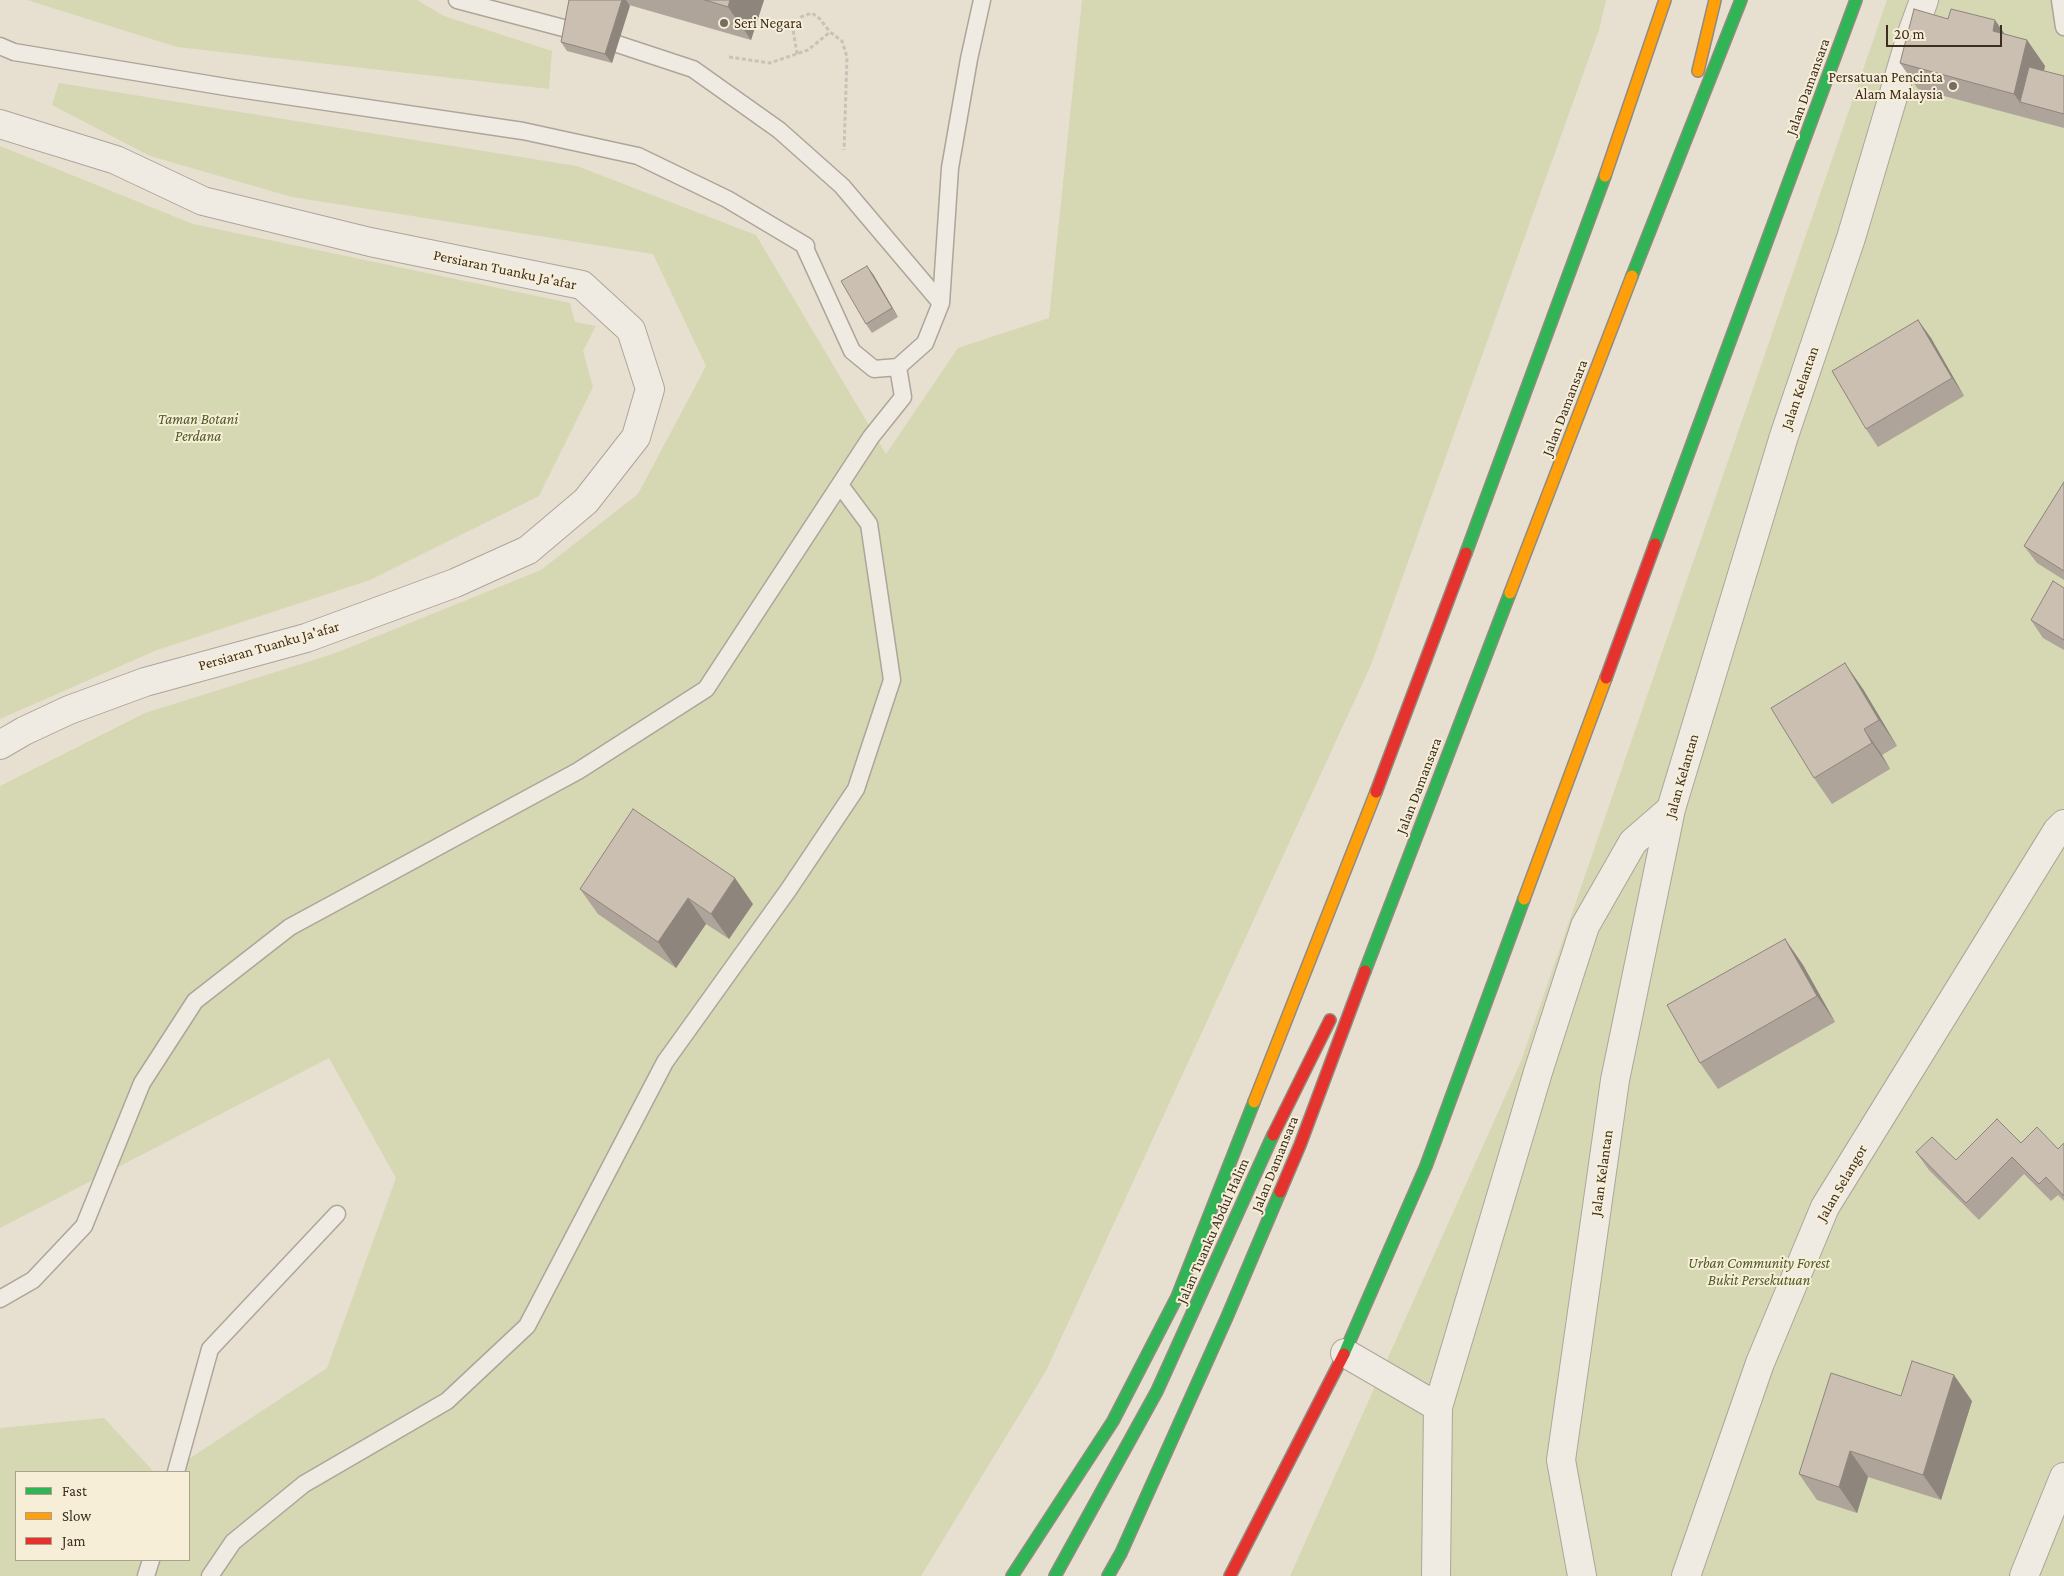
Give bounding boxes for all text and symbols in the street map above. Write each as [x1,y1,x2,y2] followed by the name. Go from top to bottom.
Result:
[734,14,802,32] place label: Seri Negara
[1889,15,2005,47] scale bar
[718,17,730,29] marker: Seri Negara
[1894,26,1925,42] text: 20 m
[1782,36,1834,138] street label: Jalan Damansara
[1828,68,1943,103] place label: Persatuan Pencinta Alam Malaysia
[1947,80,1959,92] marker: Persatuan Pencinta Alam Malaysia
[432,246,578,294] street label: Persiaran Tuanku Ja'afar
[1777,344,1823,432] street label: Jalan Kelantan
[1538,357,1592,459] street label: Jalan Damansara
[158,410,238,445] park label: Taman Botani Perdana
[196,617,342,675] street label: Persiaran Tuanku Ja'afar
[1661,732,1703,820] street label: Jalan Kelantan
[1392,735,1446,837] street label: Jalan Damansara
[1248,1113,1302,1215] street label: Jalan Damansara
[1587,1129,1617,1217] street label: Jalan Kelantan
[1813,1141,1871,1225] street label: Jalan Selangor
[1173,1155,1253,1307] street label: Jalan Tuanku Abdul Halim
[1688,1254,1830,1289] park label: Urban Community Forest Bukit Persekutuan
[15,1471,190,1561] legend
[62,1483,87,1499] text: Fast
[62,1508,91,1524] text: Slow
[62,1533,85,1549] text: Jam

